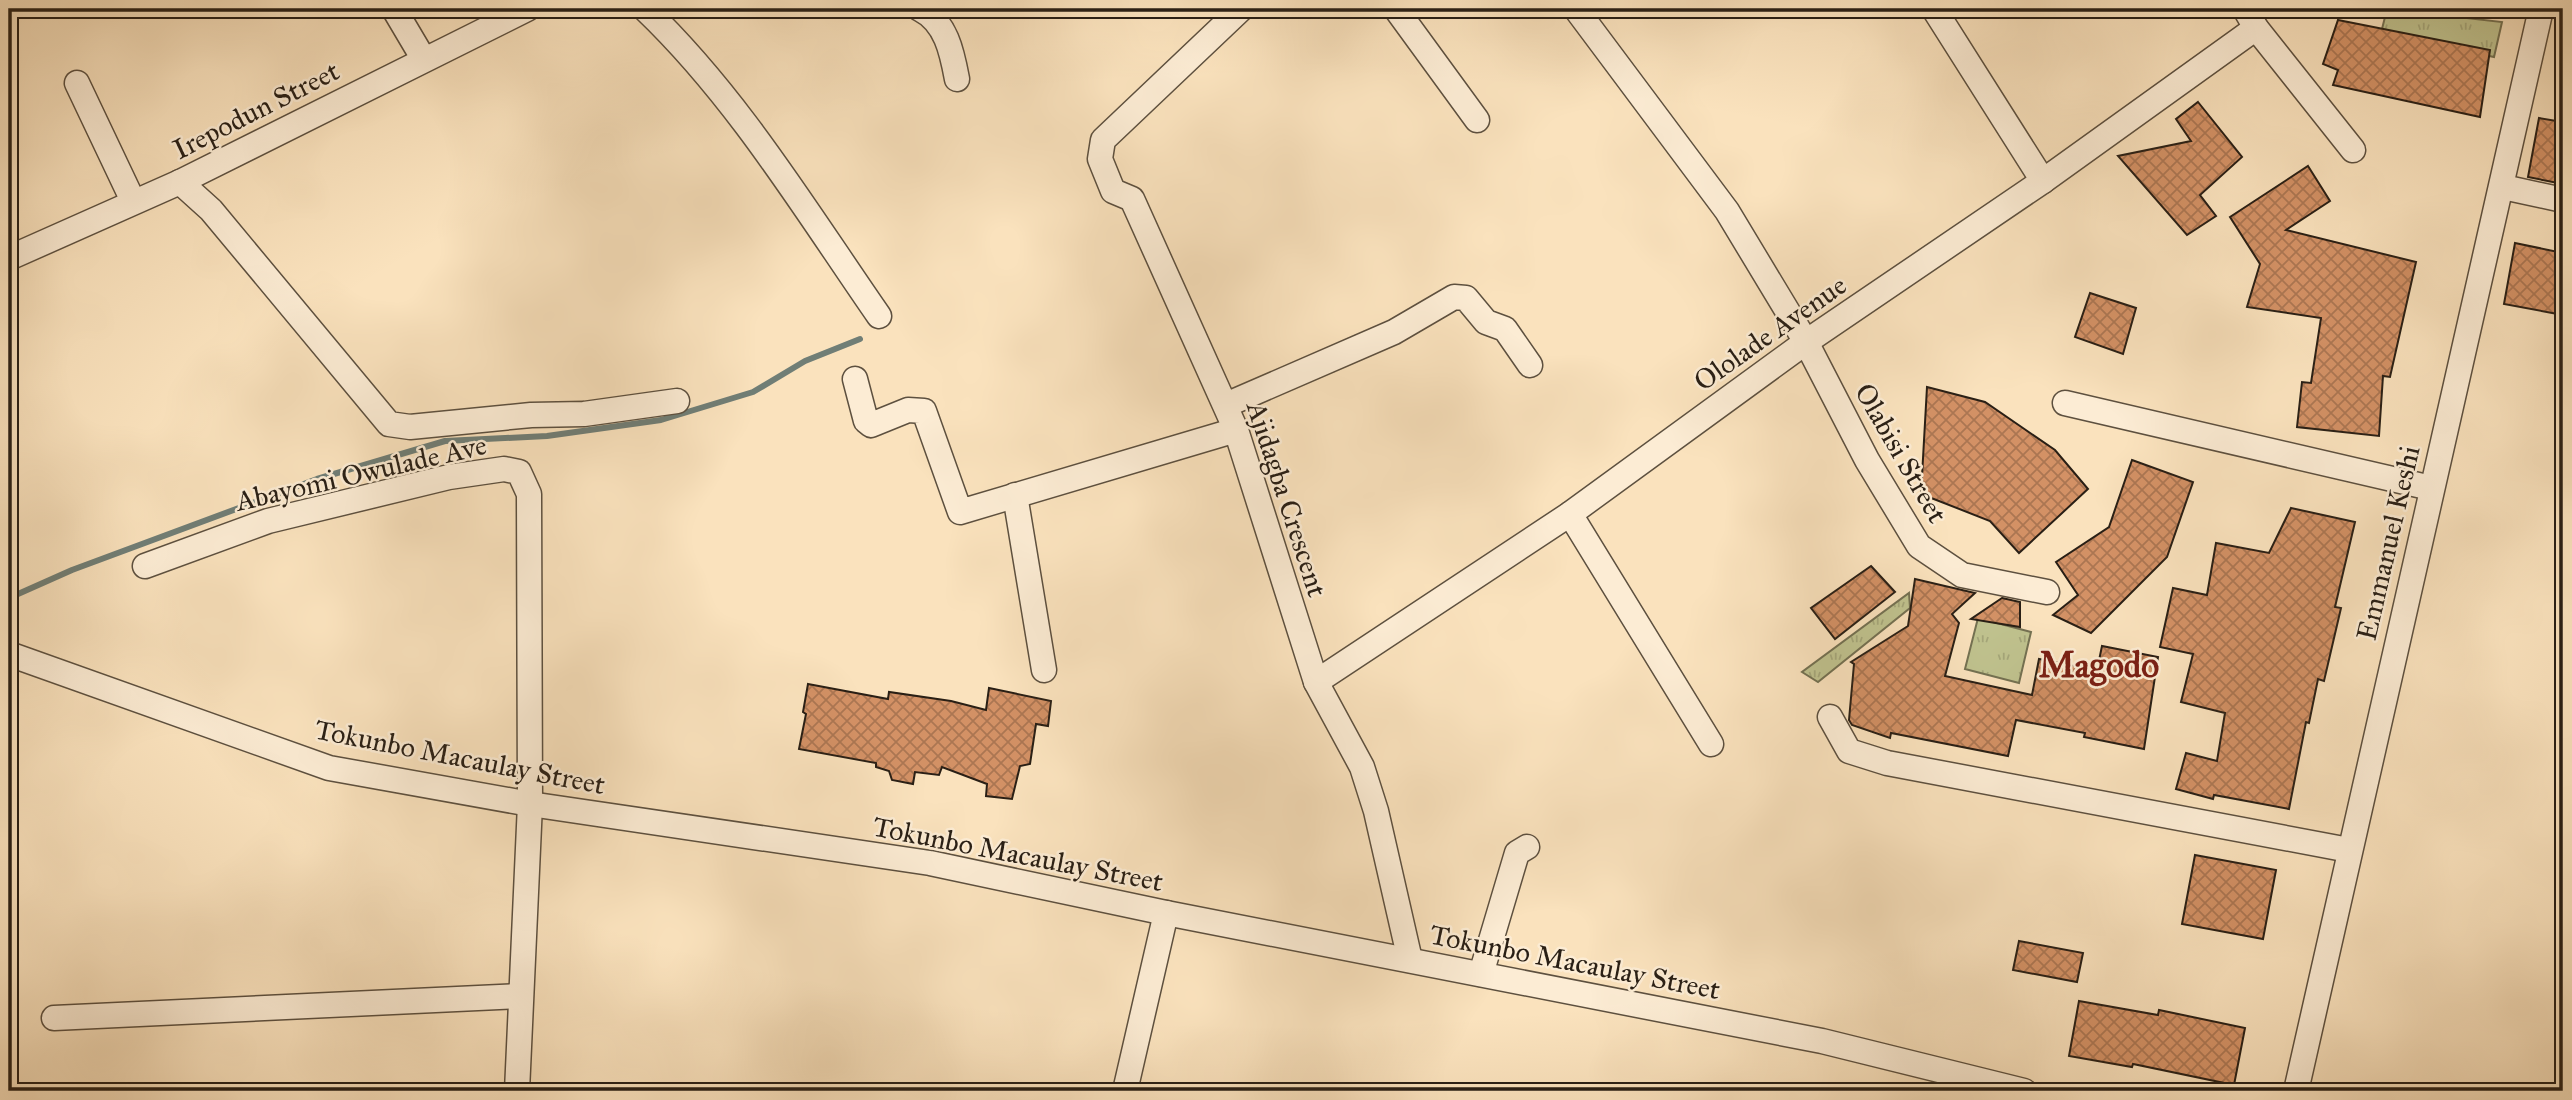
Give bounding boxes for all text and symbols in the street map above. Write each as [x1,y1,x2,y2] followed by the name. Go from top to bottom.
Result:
[167,53,345,167] street label: Irepodun Street
[1687,268,1853,398] street label: Ololade Avenue
[1847,377,1955,529] street label: Olabisi Street
[1239,396,1335,601] street label: Ajidagba Crescent
[231,427,490,519] street label: Abayomi Owulade Ave
[2349,442,2427,644] street label: Emmanuel Keshi
[2039,644,2159,687] district label: Magodo
[312,712,608,802] street label: Tokunbo Macaulay Street
[870,809,1166,899] street label: Tokunbo Macaulay Street
[1427,917,1723,1007] street label: Tokunbo Macaulay Street

